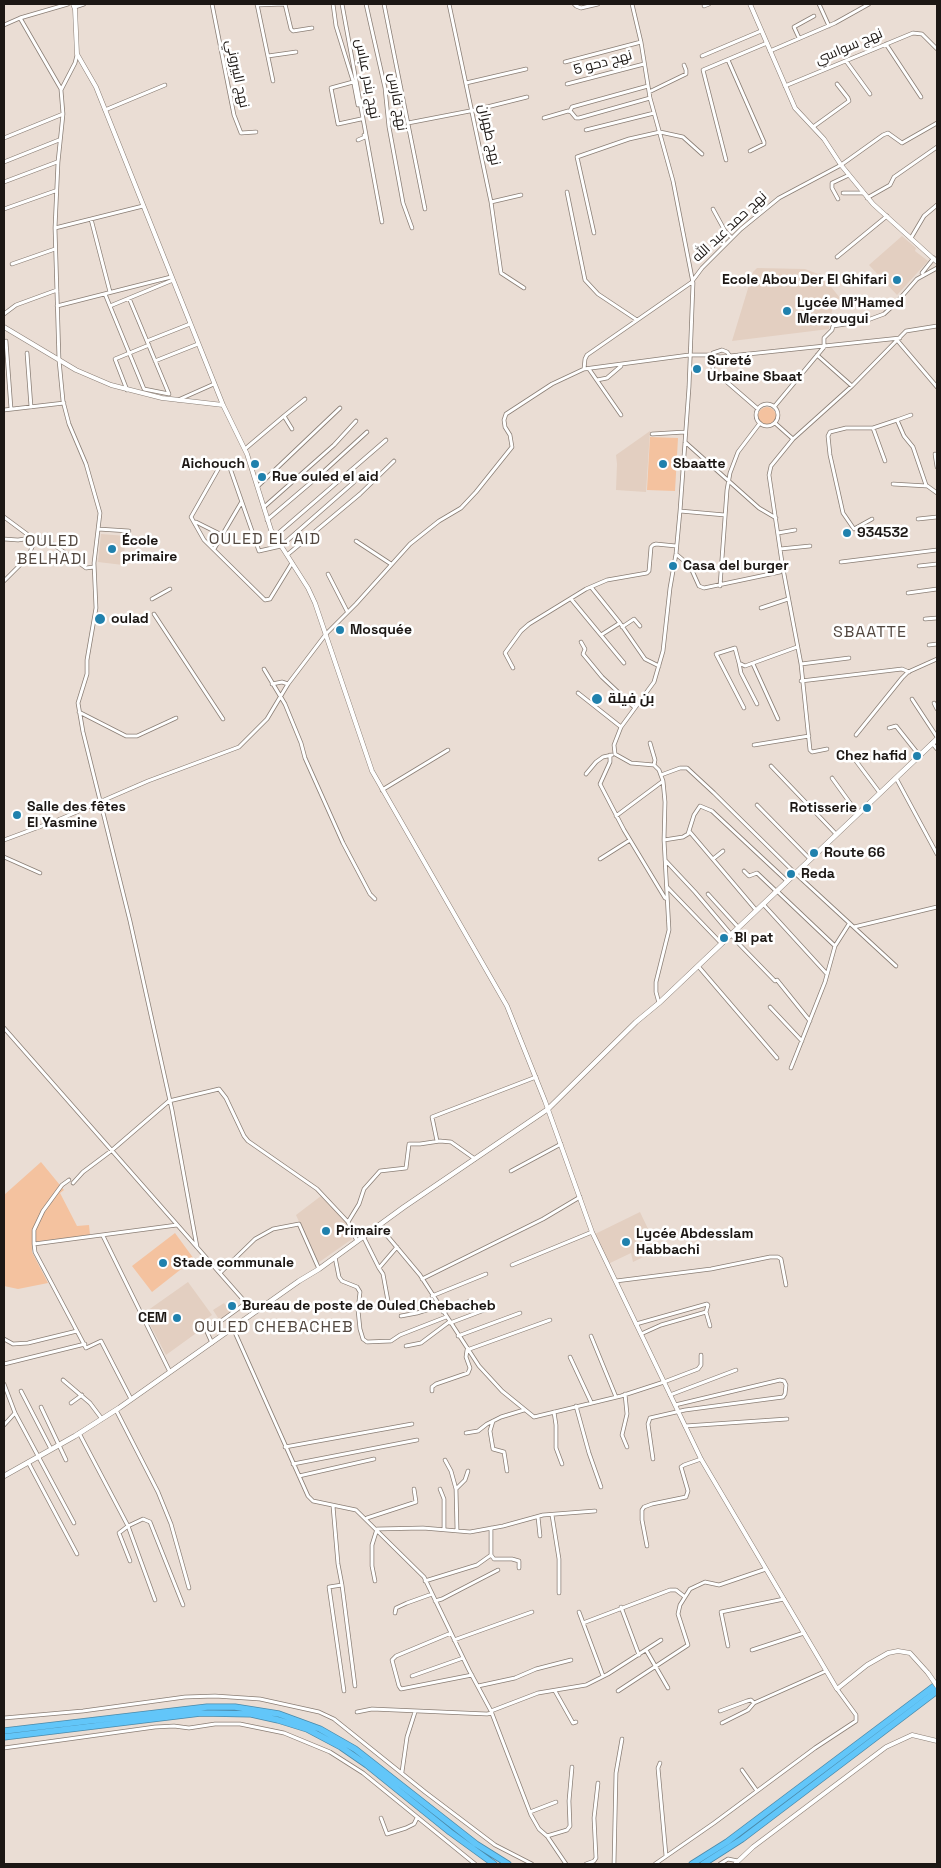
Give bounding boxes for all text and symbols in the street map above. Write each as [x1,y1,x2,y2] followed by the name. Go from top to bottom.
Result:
[813,25,885,69] street label: نهج سواسي
[351,37,383,121] street label: نهج بندر عباس
[222,38,252,110] street label: نهج البيروني
[572,47,634,79] street label: نهج دحو 5
[384,72,410,132] street label: نهج فارس
[474,103,504,167] street label: نهج طهران
[689,188,771,266] street label: نهج حمد عبد الله
[722,272,887,288] place label: Ecole Abou Der El Ghifari
[891,274,903,286] marker: Ecole Abou Der El Ghifari
[797,295,904,328] place label: Lycée M'Hamed Merzougui
[781,305,793,317] marker: Lycée M'Hamed Merzougui
[707,353,802,386] place label: Sureté Urbaine Sbaat
[691,363,703,375] marker: Sureté Urbaine Sbaat
[182,456,245,472] place label: Aichouch
[673,456,726,472] place label: Sbaatte
[249,458,261,470] marker: Aichouch
[657,458,669,470] marker: Sbaatte
[272,469,379,485] place label: Rue ouled el aid
[256,471,268,483] marker: Rue ouled el aid
[857,525,908,541] place label: 934532
[841,527,853,539] marker: 934532
[207,530,323,550] district label: OULED EL AID
[16,532,88,570] district label: OULED BELHADI
[122,533,177,566] place label: École primaire
[106,543,118,555] marker: École primaire
[683,558,789,574] place label: Casa del burger
[667,560,679,572] marker: Casa del burger
[111,611,149,627] place label: oulad
[93,612,107,626] marker: oulad
[350,622,412,638] place label: Mosquée
[832,623,908,643] district label: SBAATTE
[334,624,346,636] marker: Mosquée
[608,691,654,707] place label: بن فيلة
[590,692,604,706] marker: بن فيلة
[836,748,907,764] place label: Chez hafid
[911,750,923,762] marker: Chez hafid
[27,799,126,832] place label: Salle des fêtes El Yasmine
[790,800,857,816] place label: Rotisserie
[861,802,873,814] marker: Rotisserie
[11,809,23,821] marker: Salle des fêtes El Yasmine
[824,845,885,861] place label: Route 66
[808,847,820,859] marker: Route 66
[801,866,835,882] place label: Reda
[785,868,797,880] marker: Reda
[734,930,773,946] place label: Bl pat
[718,932,730,944] marker: Bl pat
[336,1223,391,1239] place label: Primaire
[320,1225,332,1237] marker: Primaire
[636,1226,753,1258] place label: Lycée Abdesslam Habbachi
[620,1236,632,1248] marker: Lycée Abdesslam Habbachi
[173,1255,294,1271] place label: Stade communale
[157,1257,169,1269] marker: Stade communale
[242,1298,496,1314] place label: Bureau de poste de Ouled Chebacheb
[226,1300,238,1312] marker: Bureau de poste de Ouled Chebacheb
[138,1310,167,1326] place label: CEM
[171,1312,183,1324] marker: CEM
[192,1318,356,1338] district label: OULED CHEBACHEB

